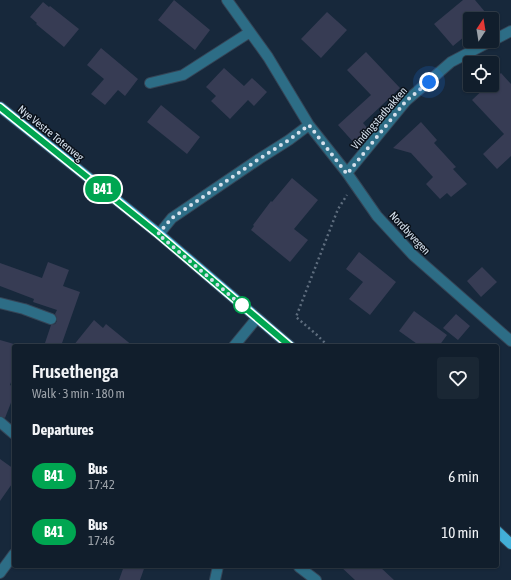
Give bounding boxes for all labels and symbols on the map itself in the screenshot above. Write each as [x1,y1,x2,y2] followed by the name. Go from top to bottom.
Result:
[463,12,499,48] north arrow
[419,72,439,92] your location
[349,84,409,152] street label: Vindingstadbakken
[16,103,87,163] street label: Nye Vestre Totenveg
[80,176,126,202] line badge: B41
[387,209,433,257] street label: Nordbyvegen
[233,296,251,314] unlabelled marker

